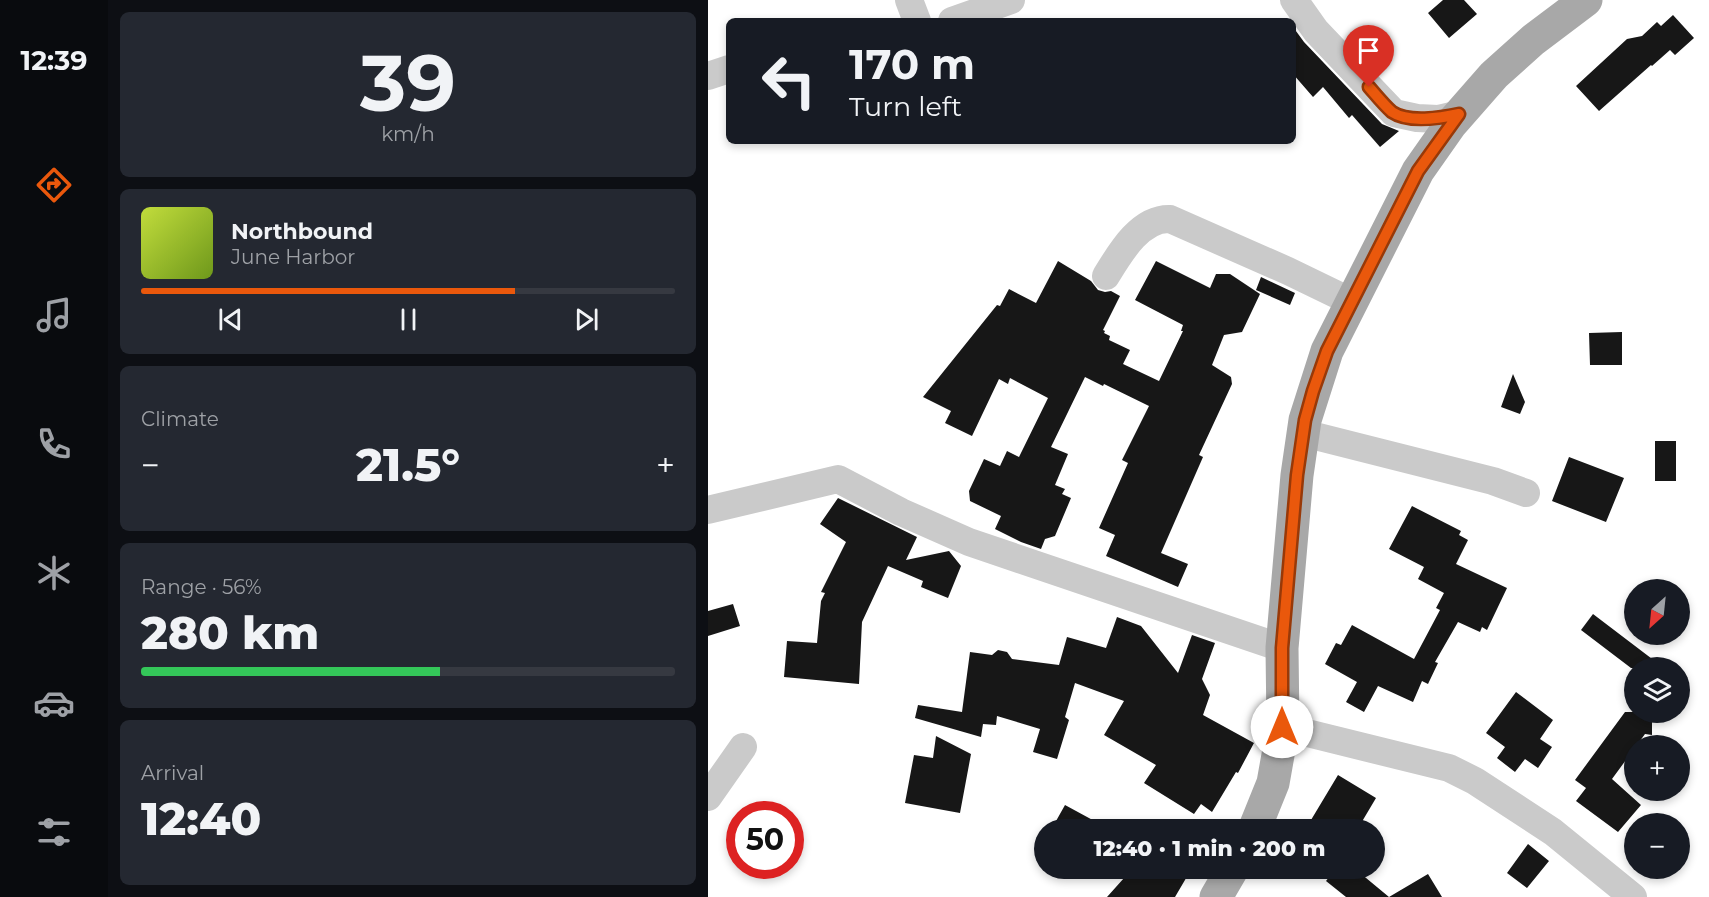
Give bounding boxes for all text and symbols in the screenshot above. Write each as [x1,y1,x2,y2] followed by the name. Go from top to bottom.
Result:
[1343,25,1394,87] pin
[1352,34,1385,67] icon: arrive
[360,35,456,131] text: 39
[849,38,975,90] text: 170 m
[750,42,828,120] icon: left
[21,44,87,77] text: 12:39
[849,90,962,123] text: Turn left
[381,122,435,146] text: km/h
[33,164,75,206] icon: directions
[231,218,373,245] text: Northbound
[231,245,355,269] text: June Harbor
[33,294,75,336] icon: music
[214,303,247,336] icon: previous
[392,303,425,336] icon: pause
[570,303,603,336] icon: next
[141,407,219,431] text: Climate
[33,423,75,465] icon: phone
[356,437,460,492] text: 21.5°
[141,445,160,485] text: −
[656,445,675,485] text: +
[33,552,75,594] icon: climate
[141,575,262,599] text: Range · 56%
[1624,579,1690,645] north arrow
[1624,579,1690,879] map controls
[141,605,319,660] text: 280 km
[1624,657,1690,723] button: layers
[33,682,75,724] icon: car
[1250,695,1314,759] position arrow
[1624,735,1690,801] button: +
[141,761,204,785] text: Arrival
[141,791,261,846] text: 12:40
[726,801,804,879] speed limit sign: 50
[33,811,75,853] icon: filters
[1624,813,1690,879] button: −
[1094,835,1325,862] text: 12:40 · 1 min · 200 m

